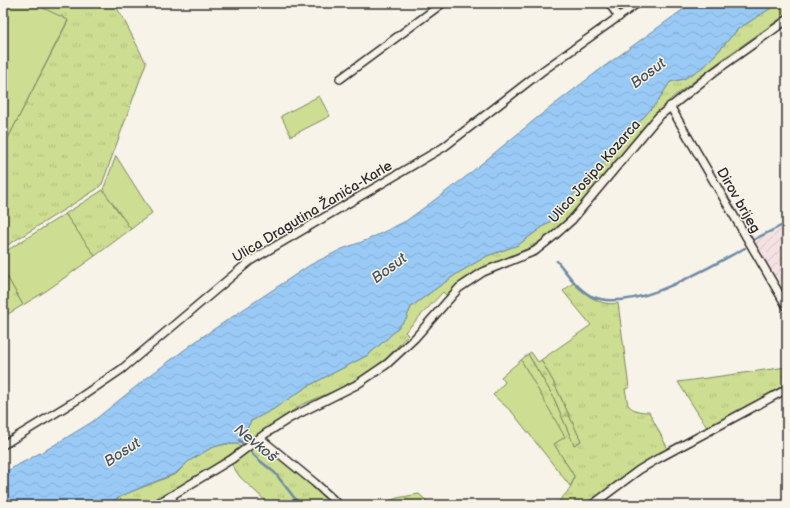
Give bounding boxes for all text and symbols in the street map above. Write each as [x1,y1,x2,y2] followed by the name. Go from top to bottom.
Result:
[627,54,670,93] water label: Bosut
[545,116,644,226] street label: Ulica Josipa Kozarca
[229,156,395,266] street label: Ulica Dragutina Žanića-Karle
[713,165,764,236] street label: Dirov brijeg
[368,249,411,288] water label: Bosut
[230,420,282,467] water label: Nevkoš
[101,434,144,471] water label: Bosut

